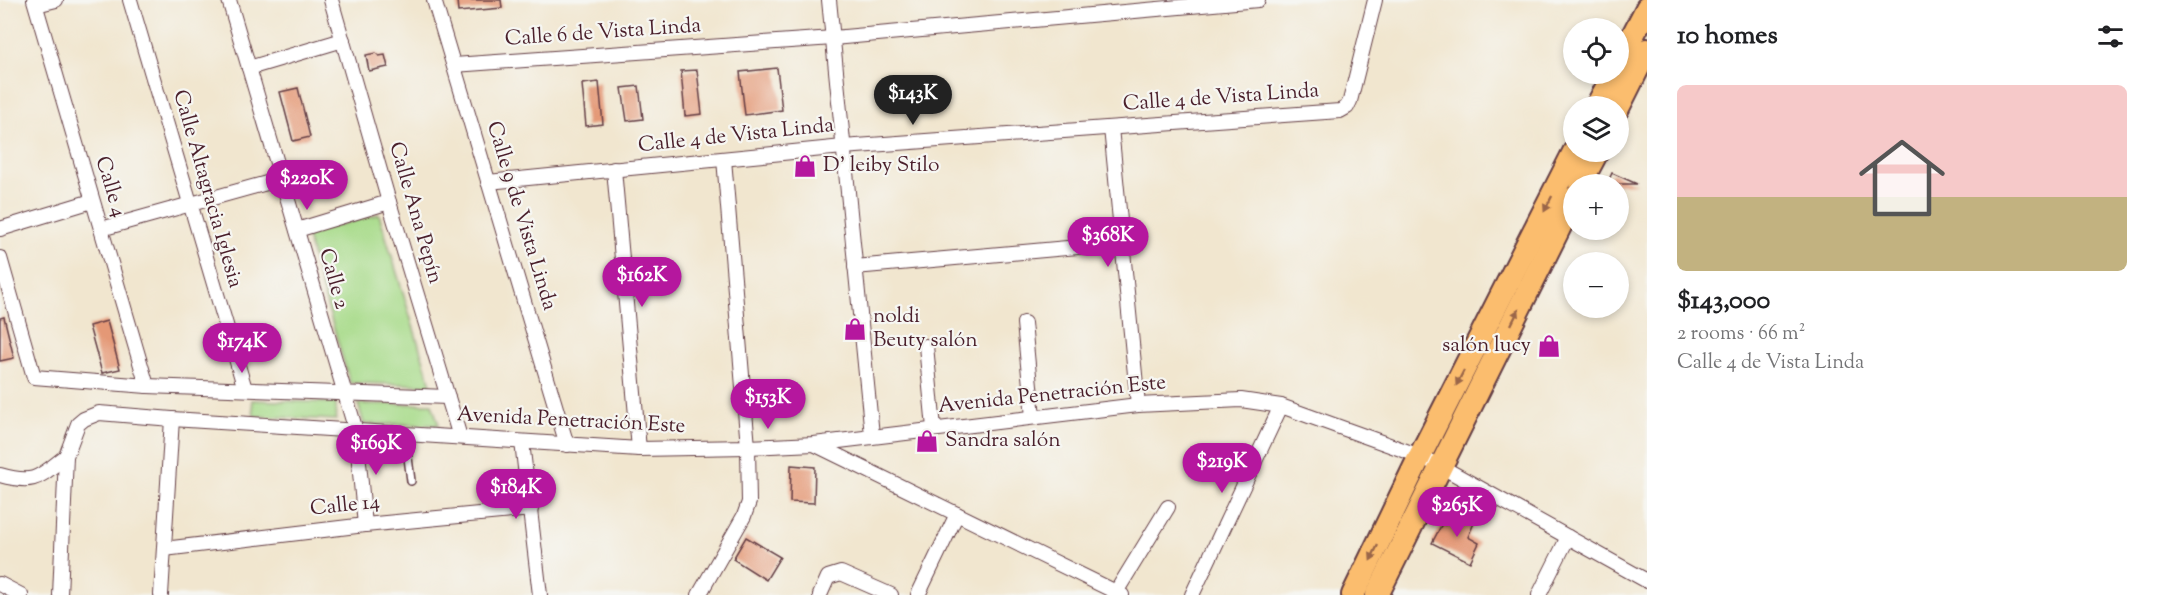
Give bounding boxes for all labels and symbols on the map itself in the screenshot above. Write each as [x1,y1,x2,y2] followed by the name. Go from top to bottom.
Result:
[504,11,702,55] street label: Calle 6 de Vista Linda
[871,75,955,126] pin: $143K
[1122,76,1320,120] street label: Calle 4 de Vista Linda
[164,86,250,292] street label: Calle Altagracia Iglesia
[637,111,836,161] street label: Calle 4 de Vista Linda
[478,118,564,315] street label: Calle 9 de Vista Linda
[380,139,450,287] street label: Calle Ana Pepín
[823,151,939,181] place label: D’ leiby Stilo
[86,153,134,221] street label: Calle 4
[792,153,818,179] shop icon: D’ leiby Stilo
[265,160,349,211] pin: $220K
[1543,195,1552,212] one-way arrow
[1066,217,1150,268] pin: $368K
[310,245,356,313] street label: Calle 2
[600,257,684,308] pin: $162K
[873,302,978,356] place label: noldi Beuty salón
[1510,308,1519,325] one-way arrow
[842,316,868,342] shop icon: noldi Beuty salón
[200,323,284,374] pin: $174K
[1442,331,1532,361] place label: salón lucy
[1536,333,1562,359] shop icon: salón lucy
[937,368,1167,422] street label: Avenida Penetración Este
[1455,369,1464,386] one-way arrow
[726,379,810,430] pin: $153K
[456,400,686,442] street label: Avenida Penetración Este
[334,425,418,476] pin: $169K
[945,426,1061,456] place label: Sandra salón
[914,428,940,454] shop icon: Sandra salón
[1180,443,1264,494] pin: $219K
[474,469,558,520] pin: $184K
[309,487,381,525] street label: Calle 14
[1415,487,1499,538] pin: $265K
[1369,544,1378,561] one-way arrow

